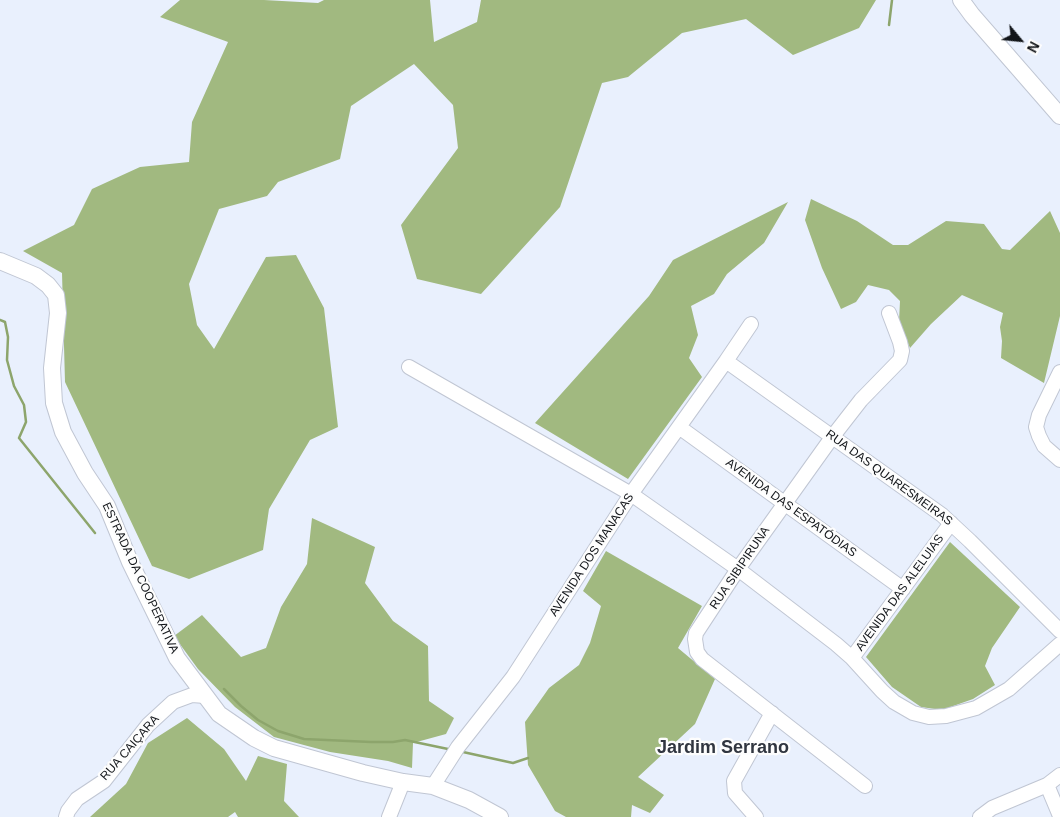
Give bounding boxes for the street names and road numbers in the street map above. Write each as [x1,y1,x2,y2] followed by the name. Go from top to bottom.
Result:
[823,427,955,529] street label: RUA DAS QUARESMEIRAS
[723,456,859,560] street label: AVENIDA DAS ESPATÓDIAS
[547,491,637,619] street label: AVENIDA DOS MANACAS
[99,500,181,656] street label: ESTRADA DA COOPERATIVA
[707,524,773,612] street label: RUA SIBIPIRUNA
[853,532,947,654] street label: AVENIDA DAS ALELUIAS
[98,712,162,784] street label: RUA CAIÇARA

